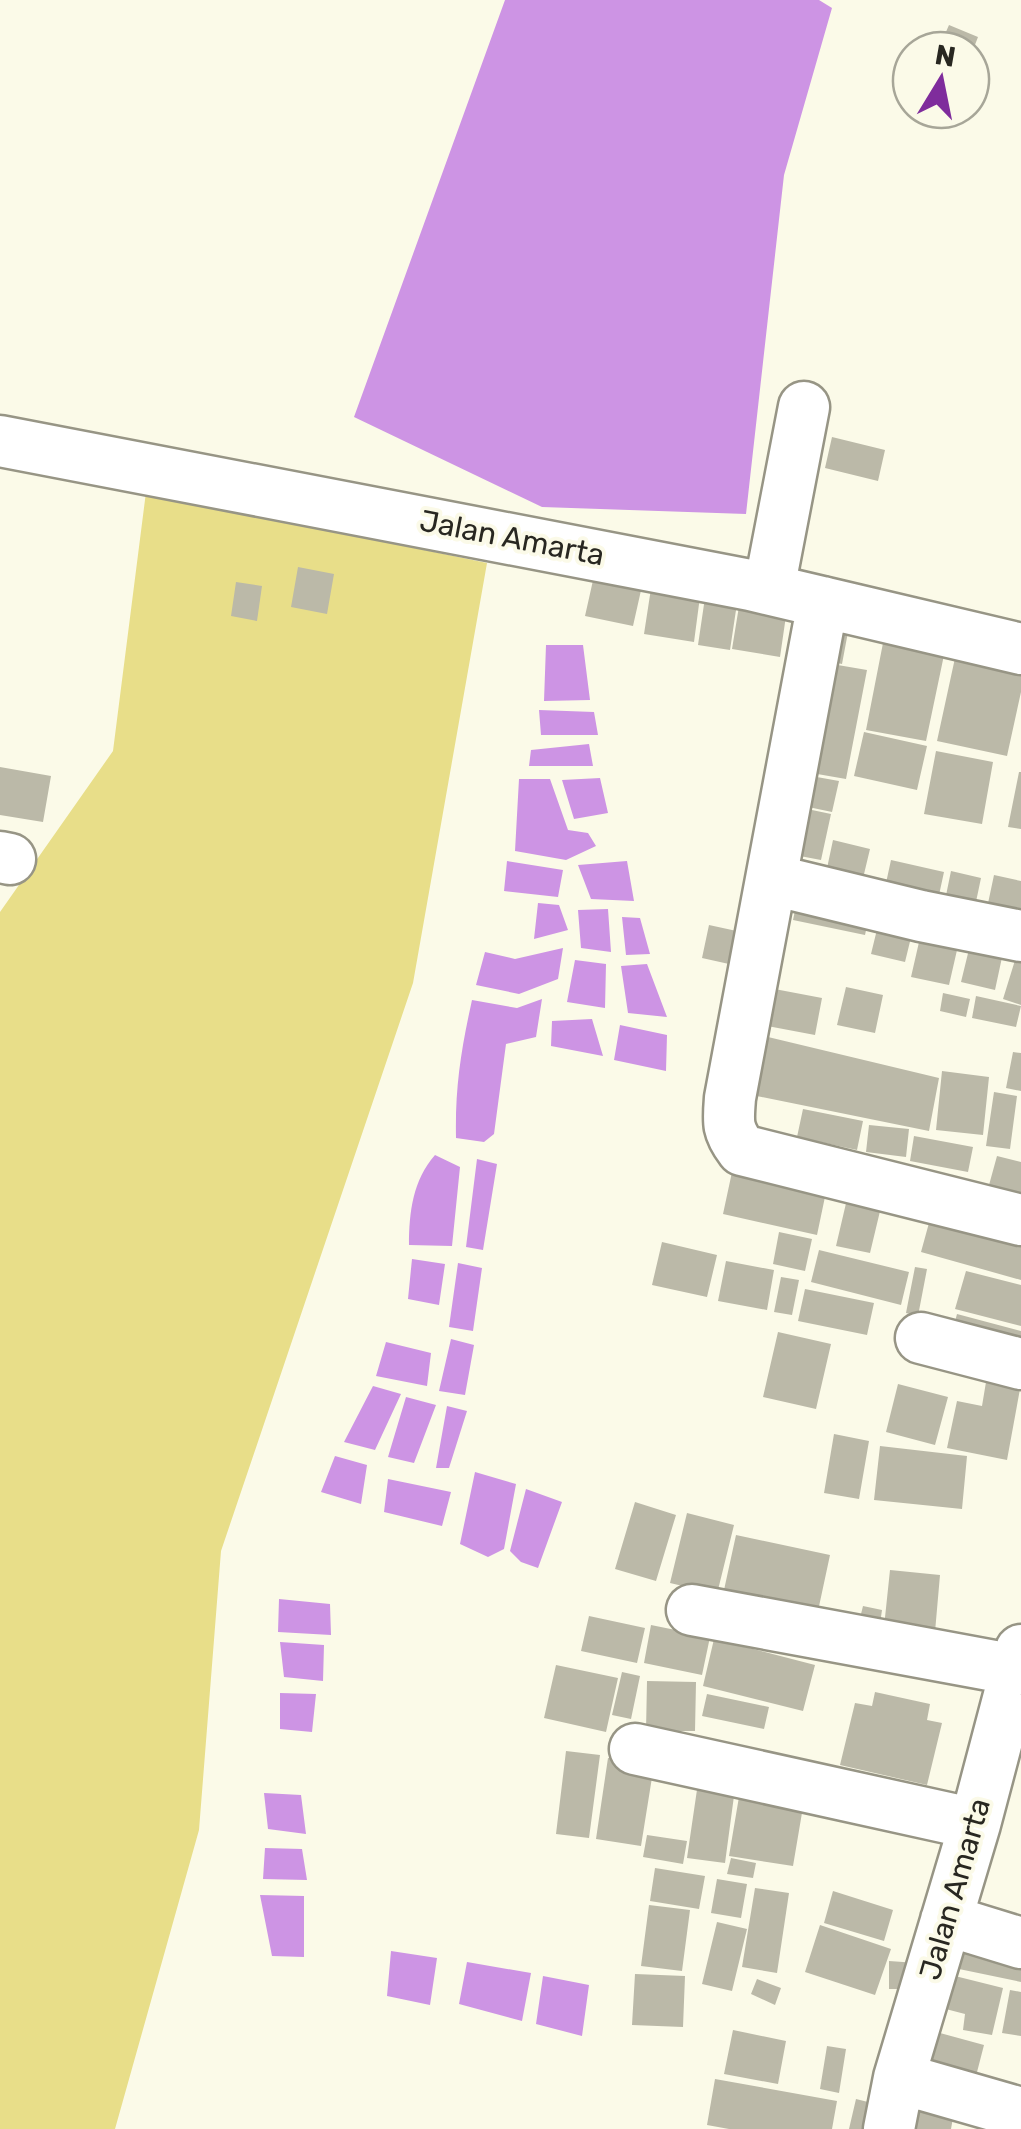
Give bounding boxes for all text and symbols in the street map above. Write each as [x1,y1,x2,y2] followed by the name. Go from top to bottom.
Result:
[891,30,991,130] north arrow
[932,38,958,74] text: N
[417,502,607,574] street label: Jalan Amarta
[912,1794,998,1984] street label: Jalan Amarta

